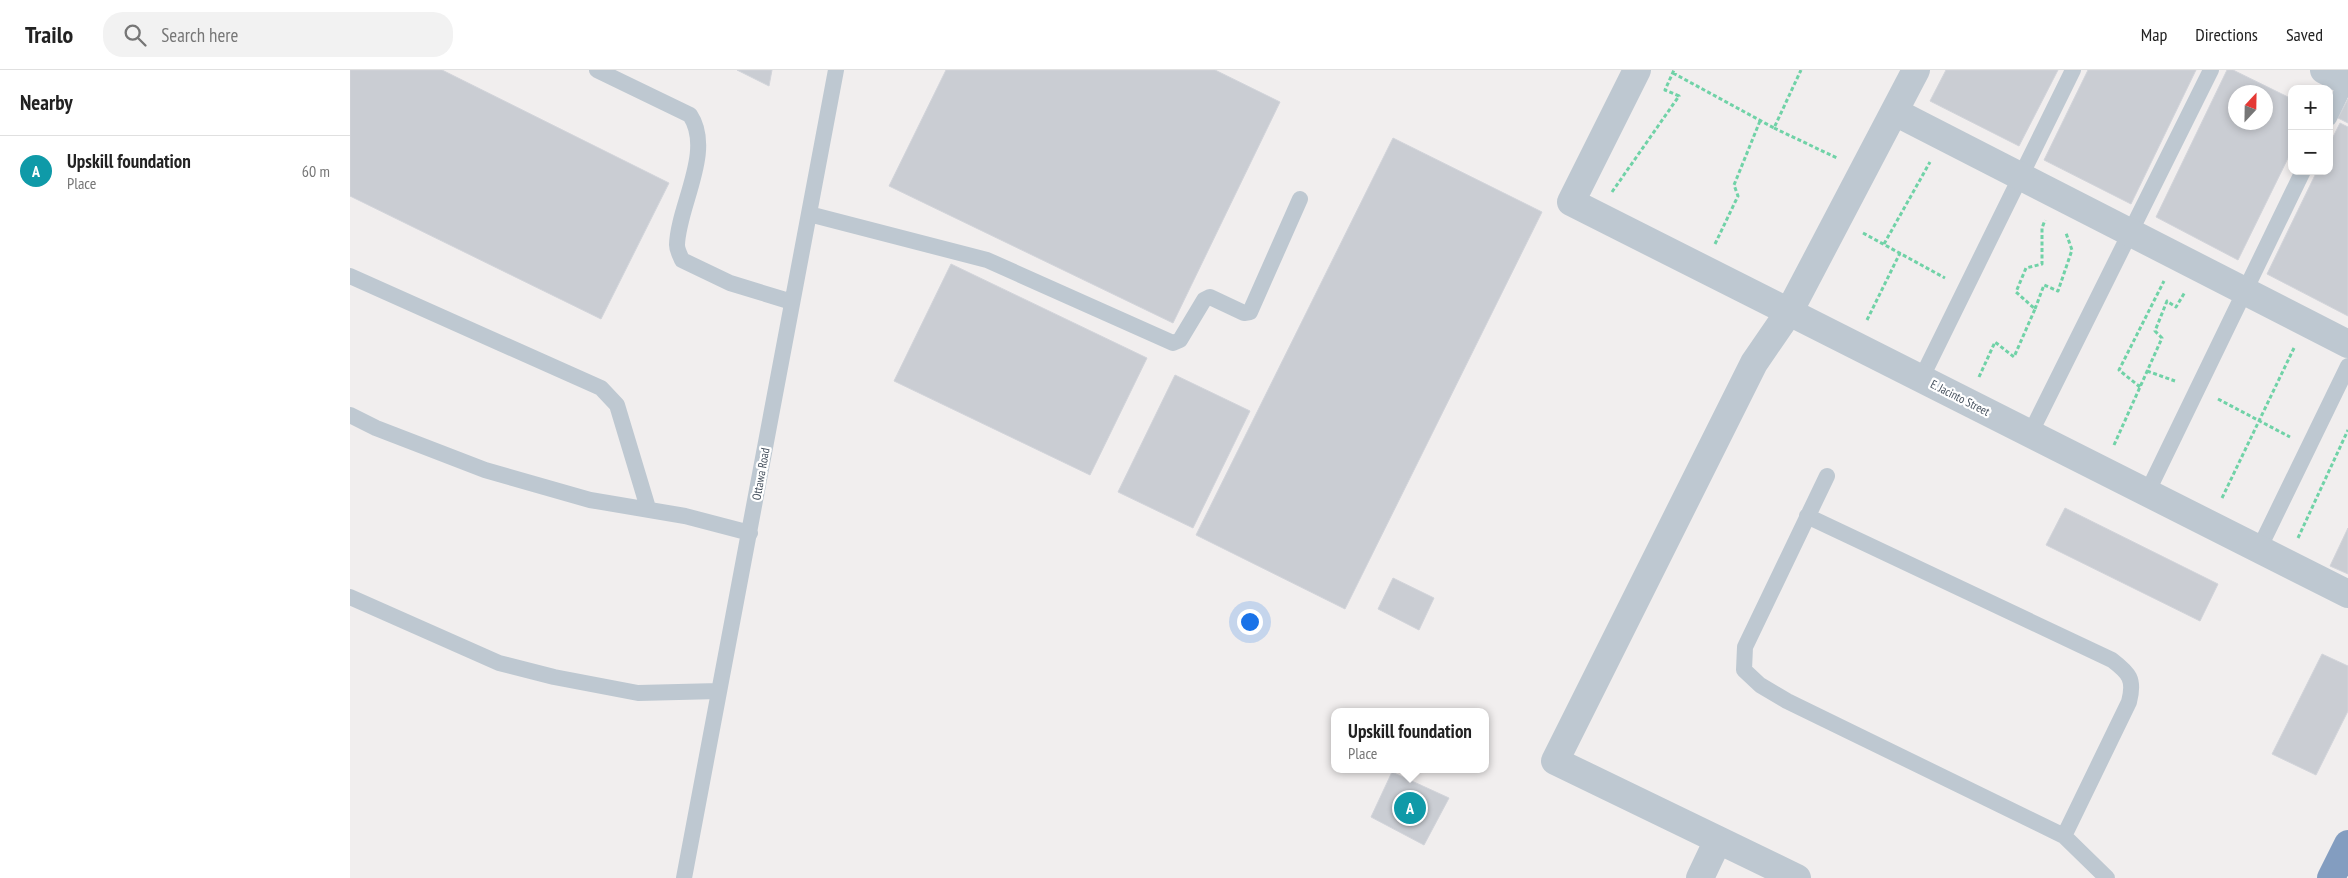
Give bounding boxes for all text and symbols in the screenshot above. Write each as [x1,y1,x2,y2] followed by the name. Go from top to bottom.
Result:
[103,12,453,57] search box
[25,19,73,50] text: Trailo
[121,21,149,49] icon: search
[161,23,238,47] text: Search here
[2141,23,2167,46] text: Map
[2195,23,2258,46] text: Directions
[2286,23,2323,46] text: Saved
[2228,85,2273,130] north arrow
[2288,85,2333,175] map controls
[2288,85,2333,130] button: +
[20,89,73,116] text: Nearby
[2288,130,2333,175] button: −
[67,149,191,173] text: Upskill foundation
[32,161,40,181] text: A
[302,161,330,181] text: 60 m
[67,173,96,193] text: Place
[1928,376,1993,419] street label: E. Jacinto Street
[749,447,772,501] street label: Ottawa Road
[1237,609,1263,635] your location
[1331,708,1489,773] popup
[1348,719,1472,743] text: Upskill foundation
[1348,743,1377,763] text: Place
[1394,789,1426,827] pin: A

